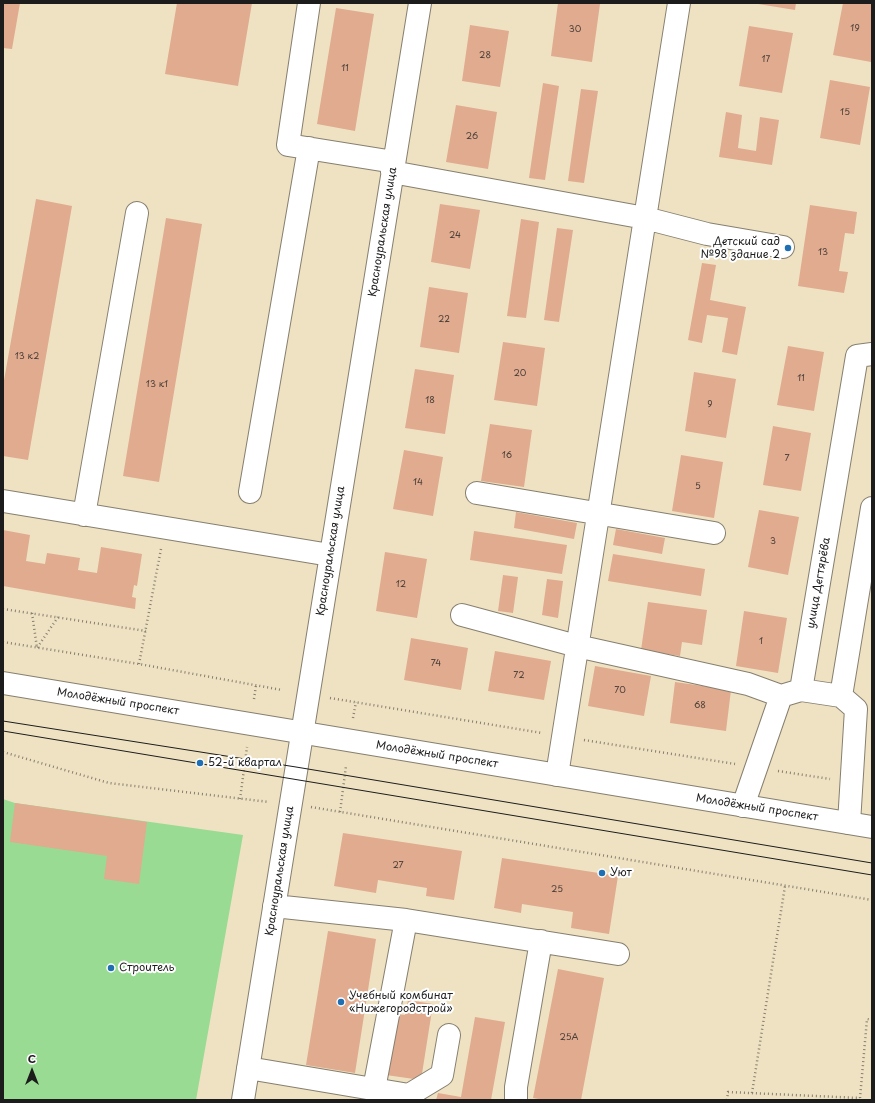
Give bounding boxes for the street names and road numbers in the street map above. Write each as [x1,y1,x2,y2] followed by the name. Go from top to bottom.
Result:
[366,166,400,298] street label: Красноуральская улица
[314,485,348,617] street label: Красноуральская улица
[804,536,834,630] street label: улица Дегтярёва
[56,686,180,718] street label: Молодёжный проспект
[375,739,499,771] street label: Молодёжный проспект
[695,792,819,824] street label: Молодёжный проспект
[263,805,297,937] street label: Красноуральская улица

